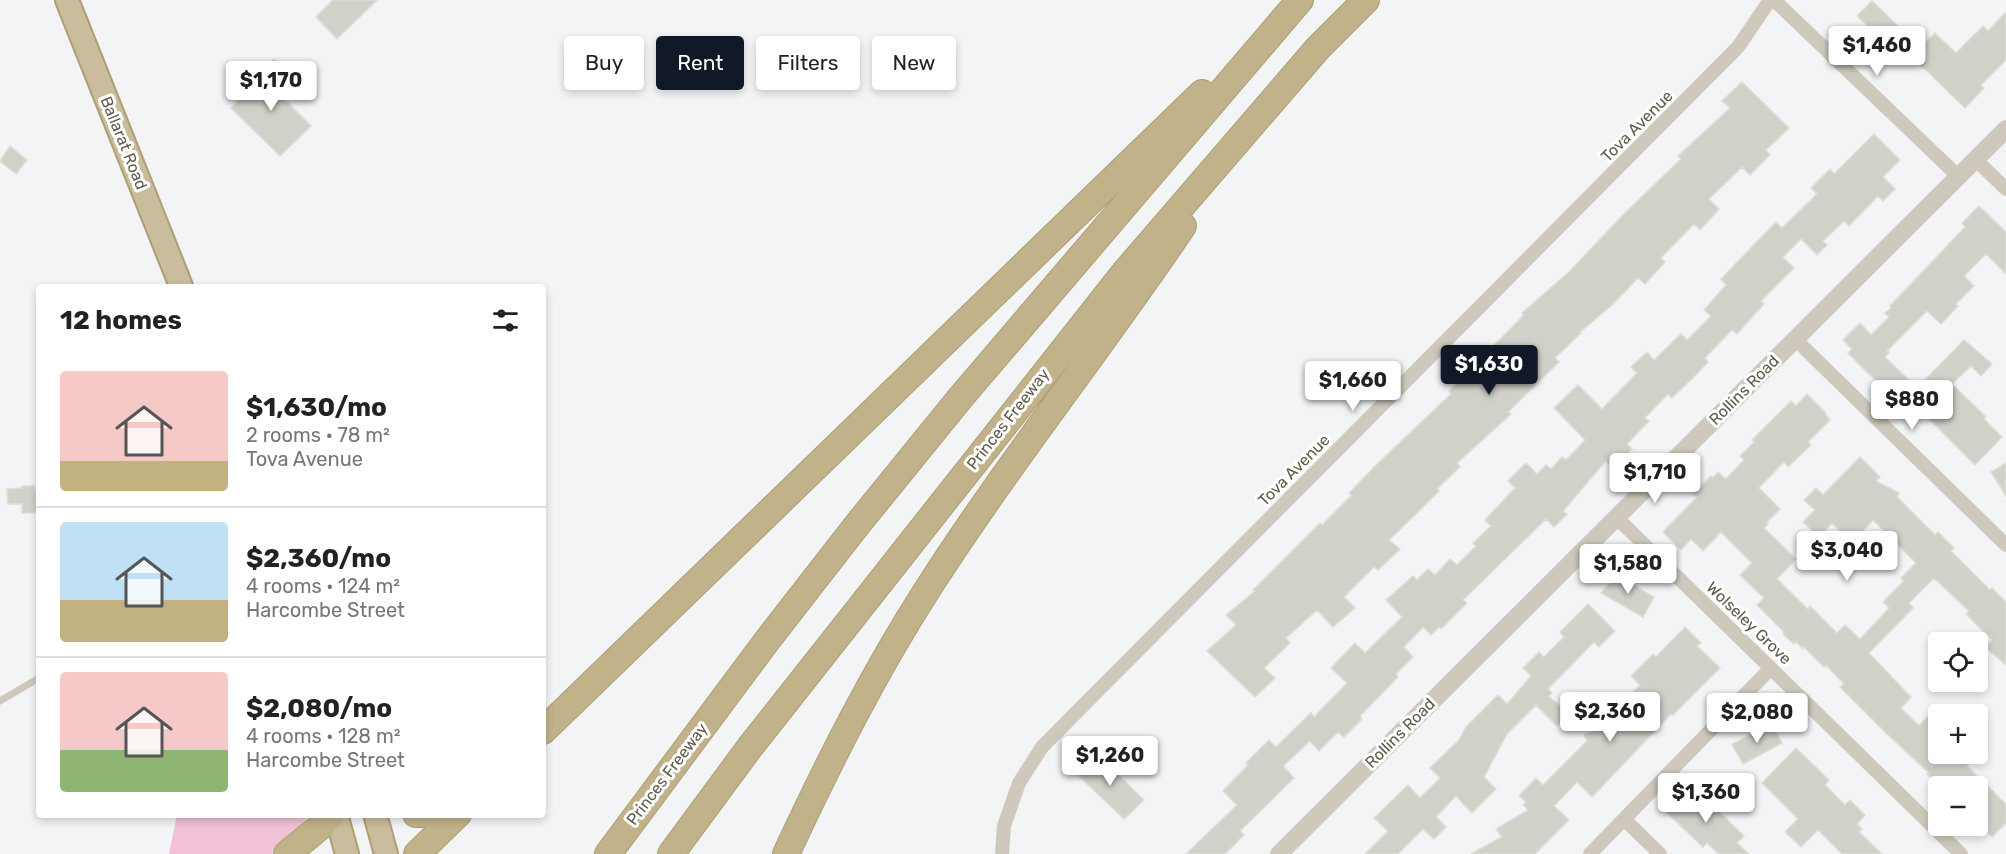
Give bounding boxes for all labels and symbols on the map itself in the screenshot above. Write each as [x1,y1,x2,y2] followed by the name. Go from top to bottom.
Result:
[1828,26,1926,77] pin: $1,460
[222,61,320,112] pin: $1,170
[1597,86,1677,166] street label: Tova Avenue
[97,94,151,192] street label: Ballarat Road
[1440,345,1538,396] pin: $1,630
[1705,351,1783,429] street label: Rollins Road
[1304,361,1402,412] pin: $1,660
[963,365,1053,473] street label: Princes Freeway
[1876,380,1948,431] pin: $880
[1254,430,1334,510] street label: Tova Avenue
[1606,453,1704,504] pin: $1,710
[1798,531,1896,582] pin: $3,040
[1579,544,1677,595] pin: $1,580
[1703,578,1795,668] street label: Wolseley Grove
[1561,692,1659,743] pin: $2,360
[1708,693,1806,744] pin: $2,080
[1361,694,1439,772] street label: Rollins Road
[623,719,712,829] street label: Princes Freeway
[1061,736,1159,787] pin: $1,260
[1657,773,1755,824] pin: $1,360

